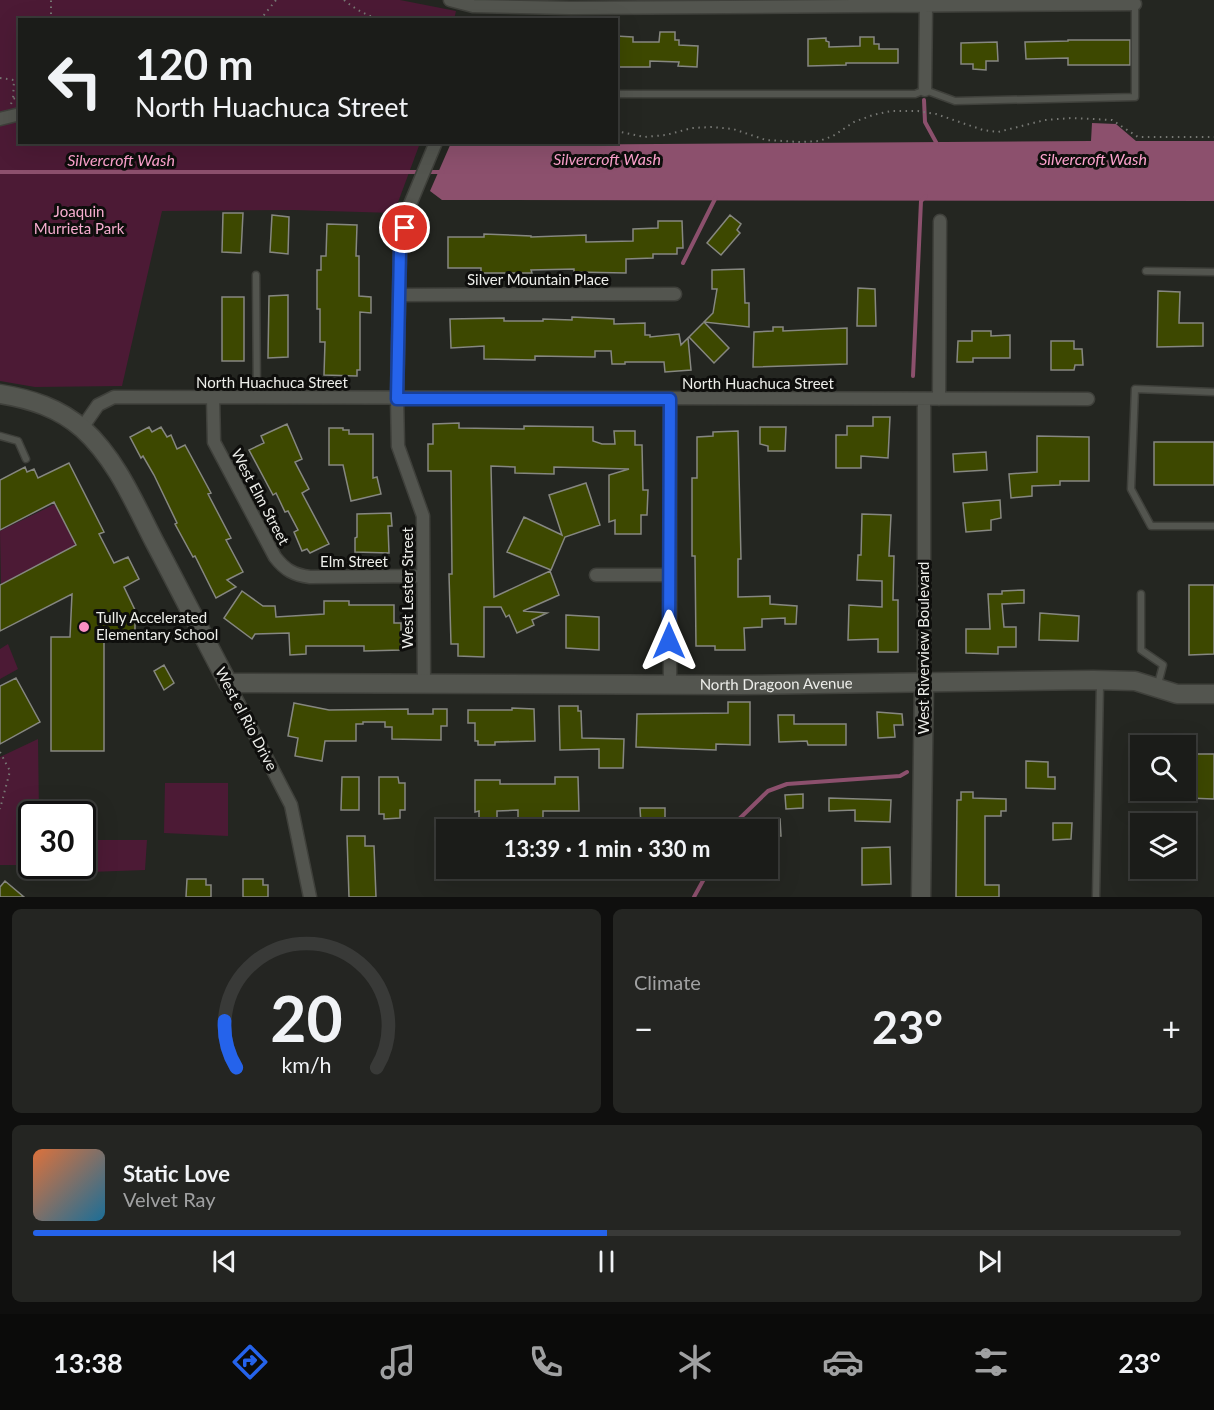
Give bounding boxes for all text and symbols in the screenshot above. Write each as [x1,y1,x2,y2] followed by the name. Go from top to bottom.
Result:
[135,39,253,89] text: 120 m
[36,42,114,120] icon: left
[135,90,408,123] text: North Huachuca Street
[553,149,661,168] water label: Silvercroft Wash
[1039,149,1147,168] water label: Silvercroft Wash
[67,150,175,169] water label: Silvercroft Wash
[34,202,125,237] park label: Joaquin Murrieta Park
[379,202,430,253] pin
[388,211,421,244] icon: arrive
[467,270,609,288] street label: Silver Mountain Place
[196,373,348,391] street label: North Huachuca Street
[682,374,834,392] street label: North Huachuca Street
[228,445,294,548] street label: West Elm Street
[398,527,416,649] street label: West Lester Street
[320,552,389,570] street label: Elm Street
[914,562,932,734] street label: West Riverview Boulevard
[96,608,218,643] place label: Tully Accelerated Elementary School
[637,609,701,673] position arrow
[77,620,91,634] marker: Tully Accelerated Elementary School
[212,664,282,773] street label: West el Rio Drive
[700,673,853,693] street label: North Dragoon Avenue
[1130,735,1196,879] map controls
[1130,735,1196,801] button: search
[18,801,96,879] speed limit sign: 30
[1130,813,1196,879] button: layers
[504,835,710,862] text: 13:39 · 1 min · 330 m
[634,970,701,994] text: Climate
[270,980,343,1055] text: 20
[872,1000,943,1054] text: 23°
[634,1008,653,1048] text: −
[1162,1008,1181,1048] text: +
[281,1052,332,1078] text: km/h
[123,1160,230,1187] text: Static Love
[123,1187,216,1211] text: Velvet Ray
[208,1245,241,1278] icon: previous
[590,1245,623,1278] icon: pause
[973,1245,1006,1278] icon: next
[229,1341,271,1383] icon: directions
[377,1341,419,1383] icon: music
[525,1341,567,1383] icon: phone
[674,1341,716,1383] icon: climate
[822,1341,864,1383] icon: car
[970,1341,1012,1383] icon: filters
[53,1346,123,1379] text: 13:38
[1118,1346,1161,1379] text: 23°

